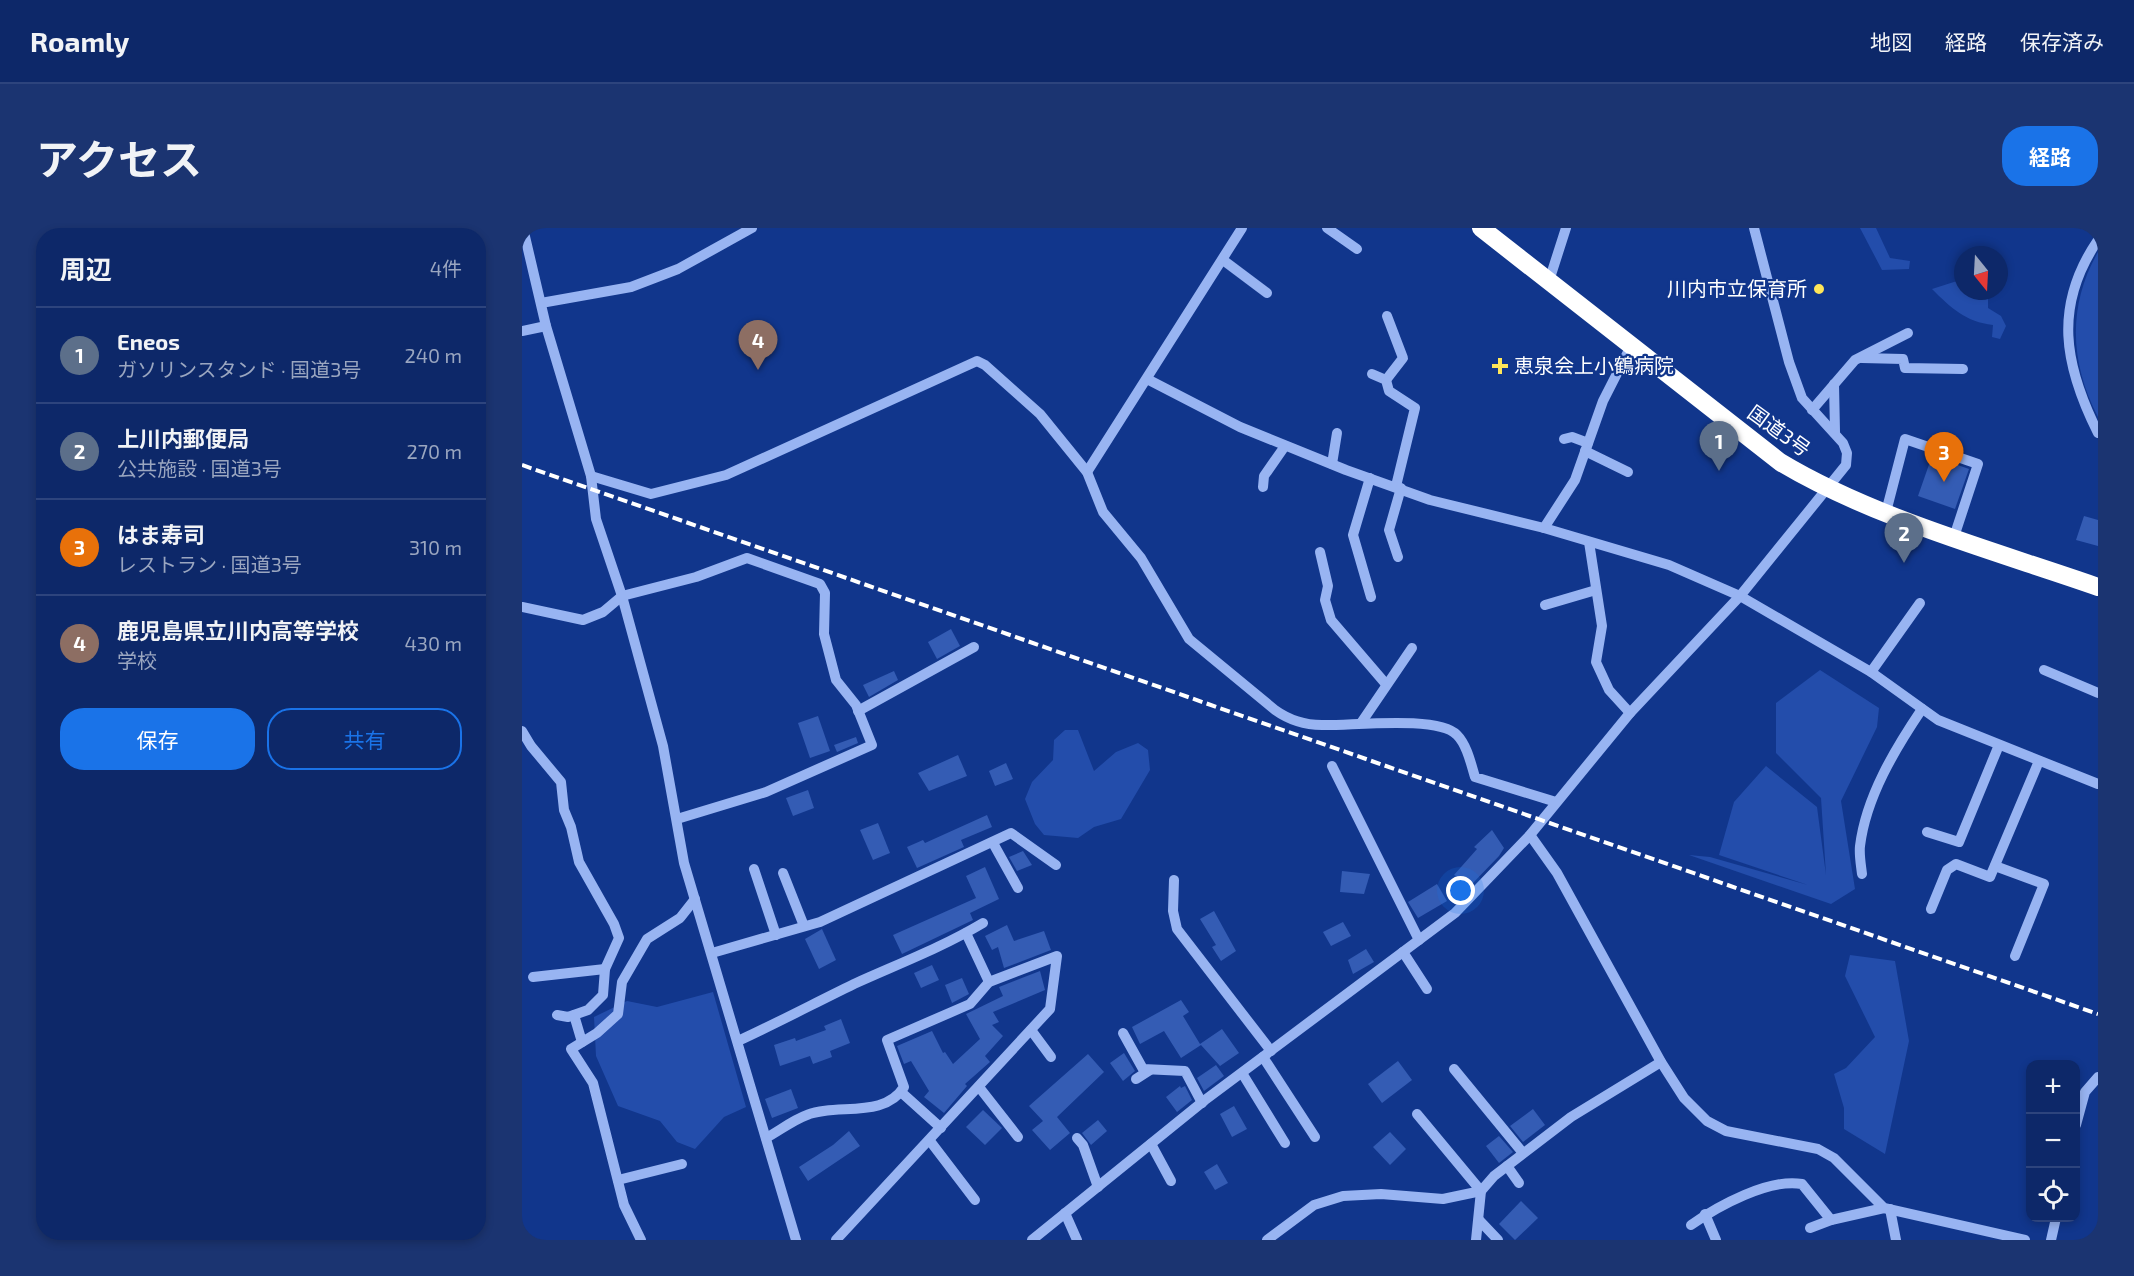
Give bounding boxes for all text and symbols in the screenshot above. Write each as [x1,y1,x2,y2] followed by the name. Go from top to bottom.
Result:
[30,24,129,58] text: Roamly
[1870,29,1912,54] text: 地図
[1945,29,1987,54] text: 経路
[2020,29,2104,54] text: 保存済み
[2002,126,2098,186] button: 経路
[36,133,202,183] text: アクセス
[1954,246,2008,300] north arrow
[60,253,112,284] text: 周辺
[430,256,462,280] text: 4件
[1667,276,1807,300] place label: 川内市立保育所
[1812,282,1826,296] marker: 川内市立保育所
[738,320,778,370] pin: 4
[117,328,180,354] text: Eneos
[75,343,84,367] text: 1
[404,343,462,367] text: 240 m
[1514,353,1674,377] place label: 恵泉会上小鶴病院
[117,357,361,381] text: ガソリンスタンド · 国道3号
[1491,357,1509,375] marker: 恵泉会上小鶴病院
[1744,400,1815,461] street label: 国道3号
[1700,422,1738,471] pin: 1
[117,425,249,451] text: 上川内郵便局
[1924,432,1964,482] pin: 3
[74,439,85,463] text: 2
[406,439,462,463] text: 270 m
[117,456,282,480] text: 公共施設 · 国道3号
[1884,514,1924,563] pin: 2
[117,521,205,547] text: はま寿司
[74,535,85,559] text: 3
[409,535,462,559] text: 310 m
[117,552,302,576] text: レストラン · 国道3号
[117,617,359,643] text: 鹿児島県立川内高等学校
[73,631,86,655] text: 4
[405,631,462,655] text: 430 m
[117,648,157,672] text: 学校
[60,708,255,770] button: 保存
[267,708,462,770] button: 共有
[1446,876,1475,905] your location
[2026,1060,2080,1222] map controls
[2026,1060,2080,1114] button: +
[2026,1114,2080,1168] button: −
[2026,1168,2080,1222] button: locate

